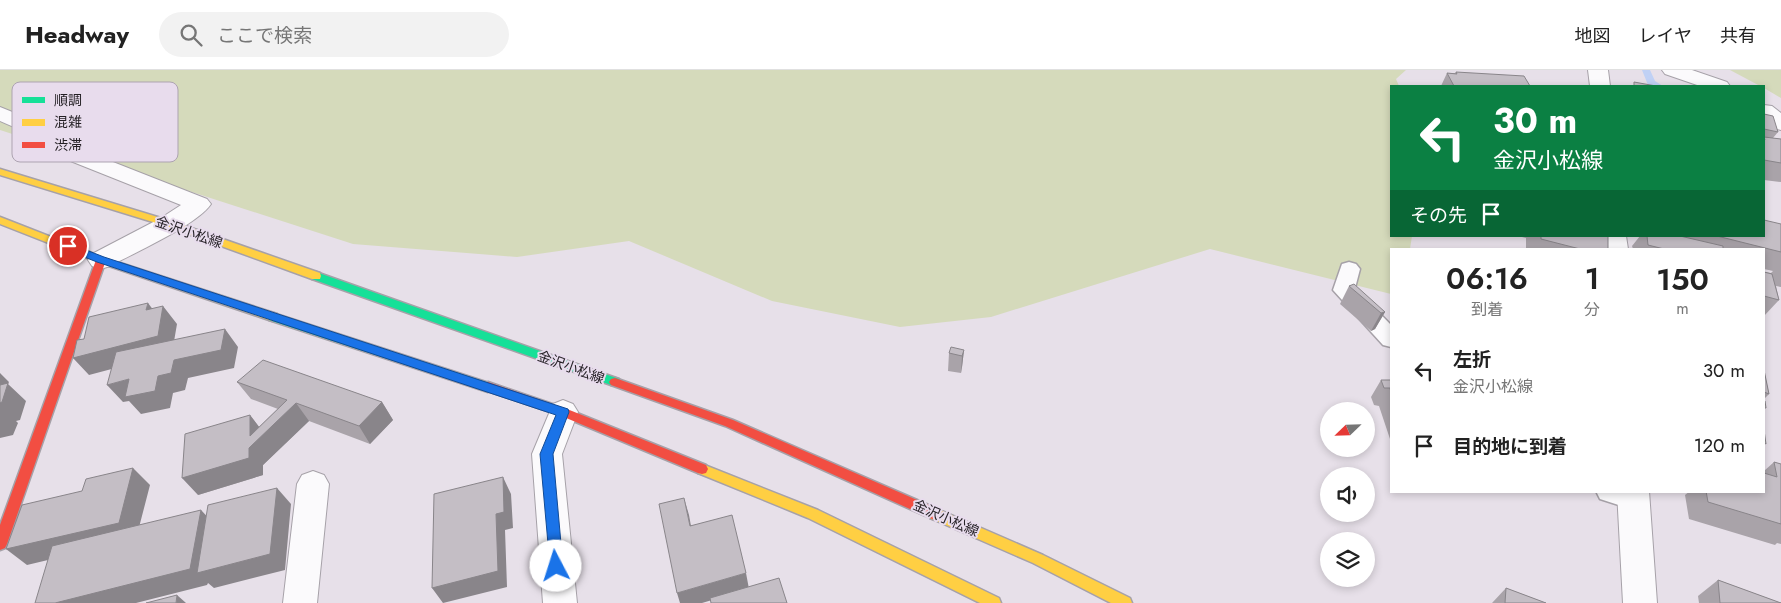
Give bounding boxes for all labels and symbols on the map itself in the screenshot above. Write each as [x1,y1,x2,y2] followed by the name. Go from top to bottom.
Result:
[12,82,178,162] legend
[54,90,82,110] text: 順調
[54,112,82,132] text: 混雑
[54,135,82,155] text: 渋滞
[153,211,225,253] street label: 金沢小松線
[47,225,89,267] pin
[535,346,607,388] street label: 金沢小松線
[1320,402,1375,458] north arrow
[910,495,982,541] street label: 金沢小松線
[529,539,581,591] position arrow

